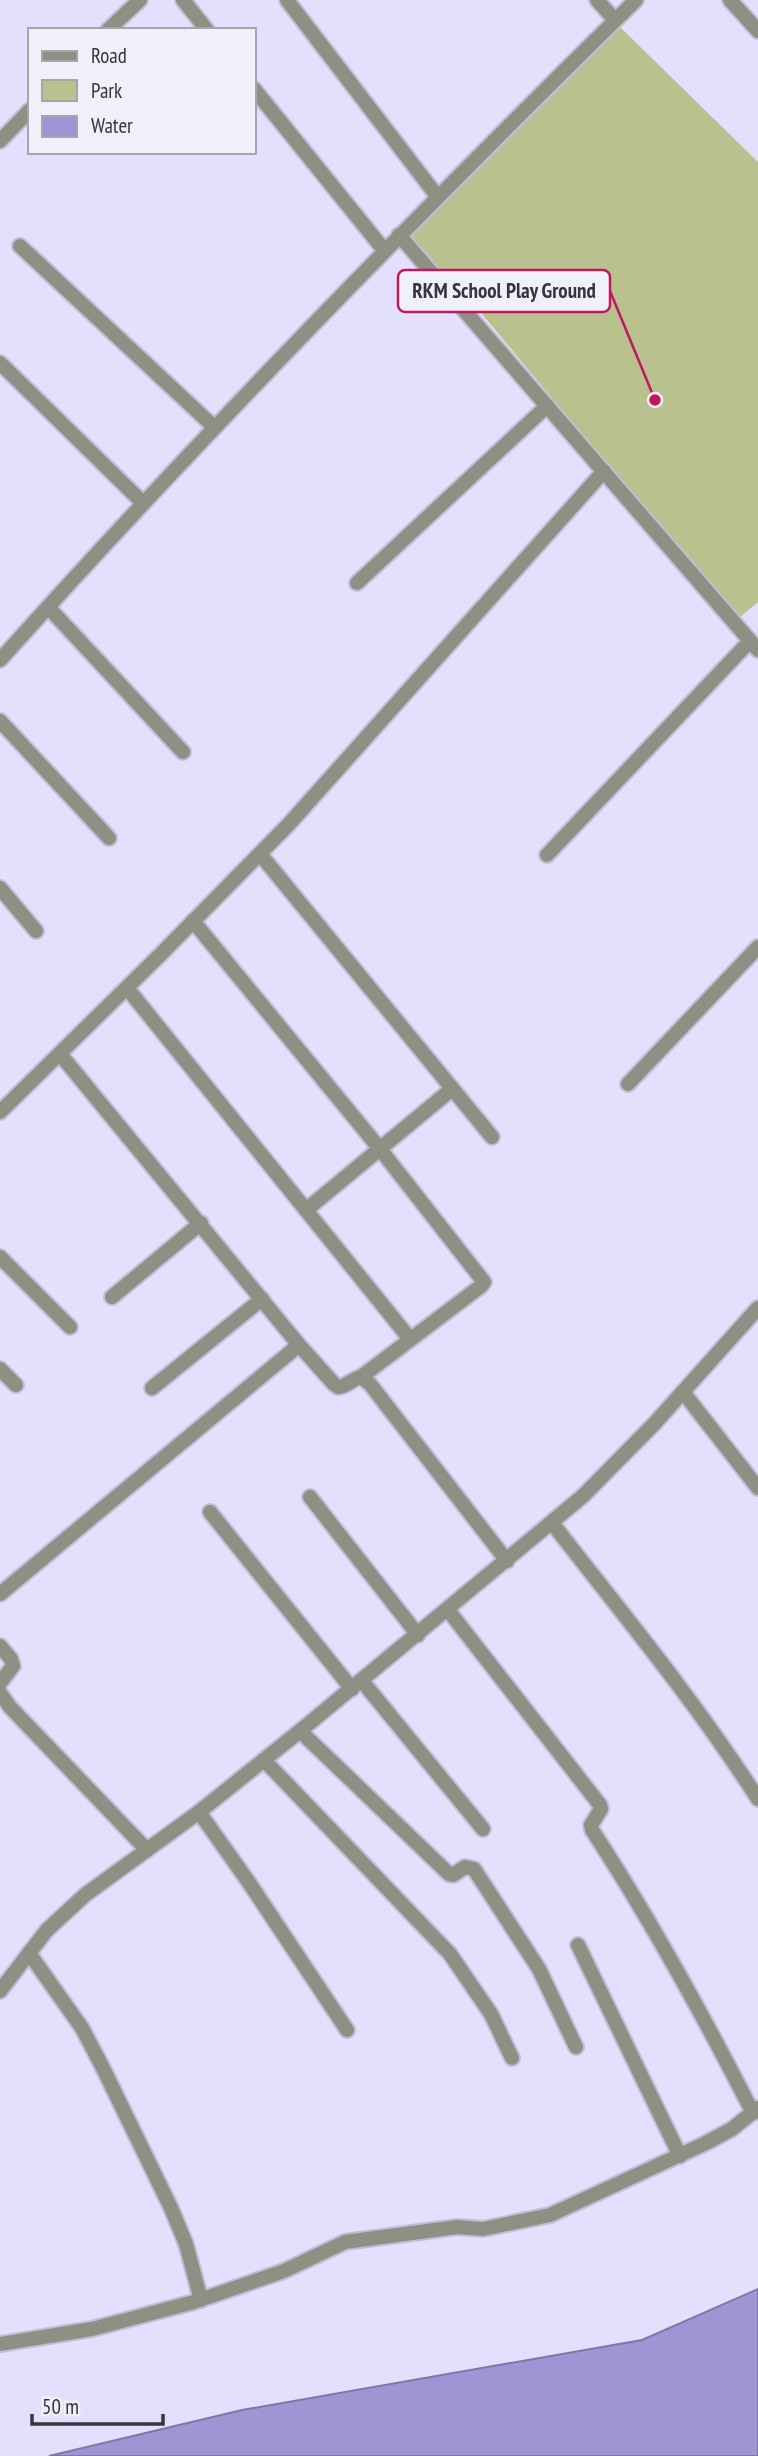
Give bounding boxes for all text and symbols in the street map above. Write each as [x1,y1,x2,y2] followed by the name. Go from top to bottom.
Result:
[28,28,256,154] legend
[91,42,127,69] text: Road
[91,77,122,104] text: Park
[91,112,133,139] text: Water
[398,270,610,312] callout: RKM School Play Ground
[412,277,596,304] text: RKM School Play Ground
[32,2382,163,2426] scale bar
[42,2393,79,2420] text: 50 m

